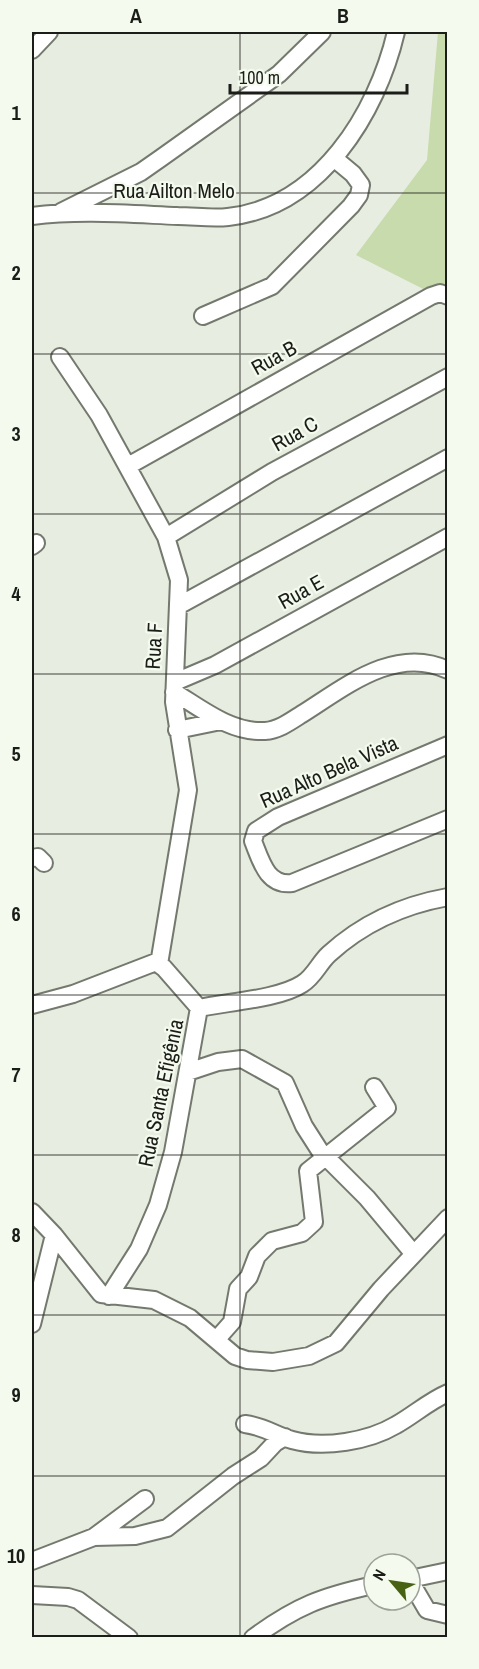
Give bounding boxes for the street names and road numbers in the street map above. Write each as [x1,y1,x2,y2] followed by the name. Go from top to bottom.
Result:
[113,176,235,205] street label: Rua Ailton Melo
[246,333,302,382] street label: Rua B
[266,409,323,458] street label: Rua C
[273,567,329,616] street label: Rua E
[138,622,169,670] street label: Rua F
[255,728,403,815] street label: Rua Alto Bela Vista
[131,1016,190,1169] street label: Rua Santa Efigênia

